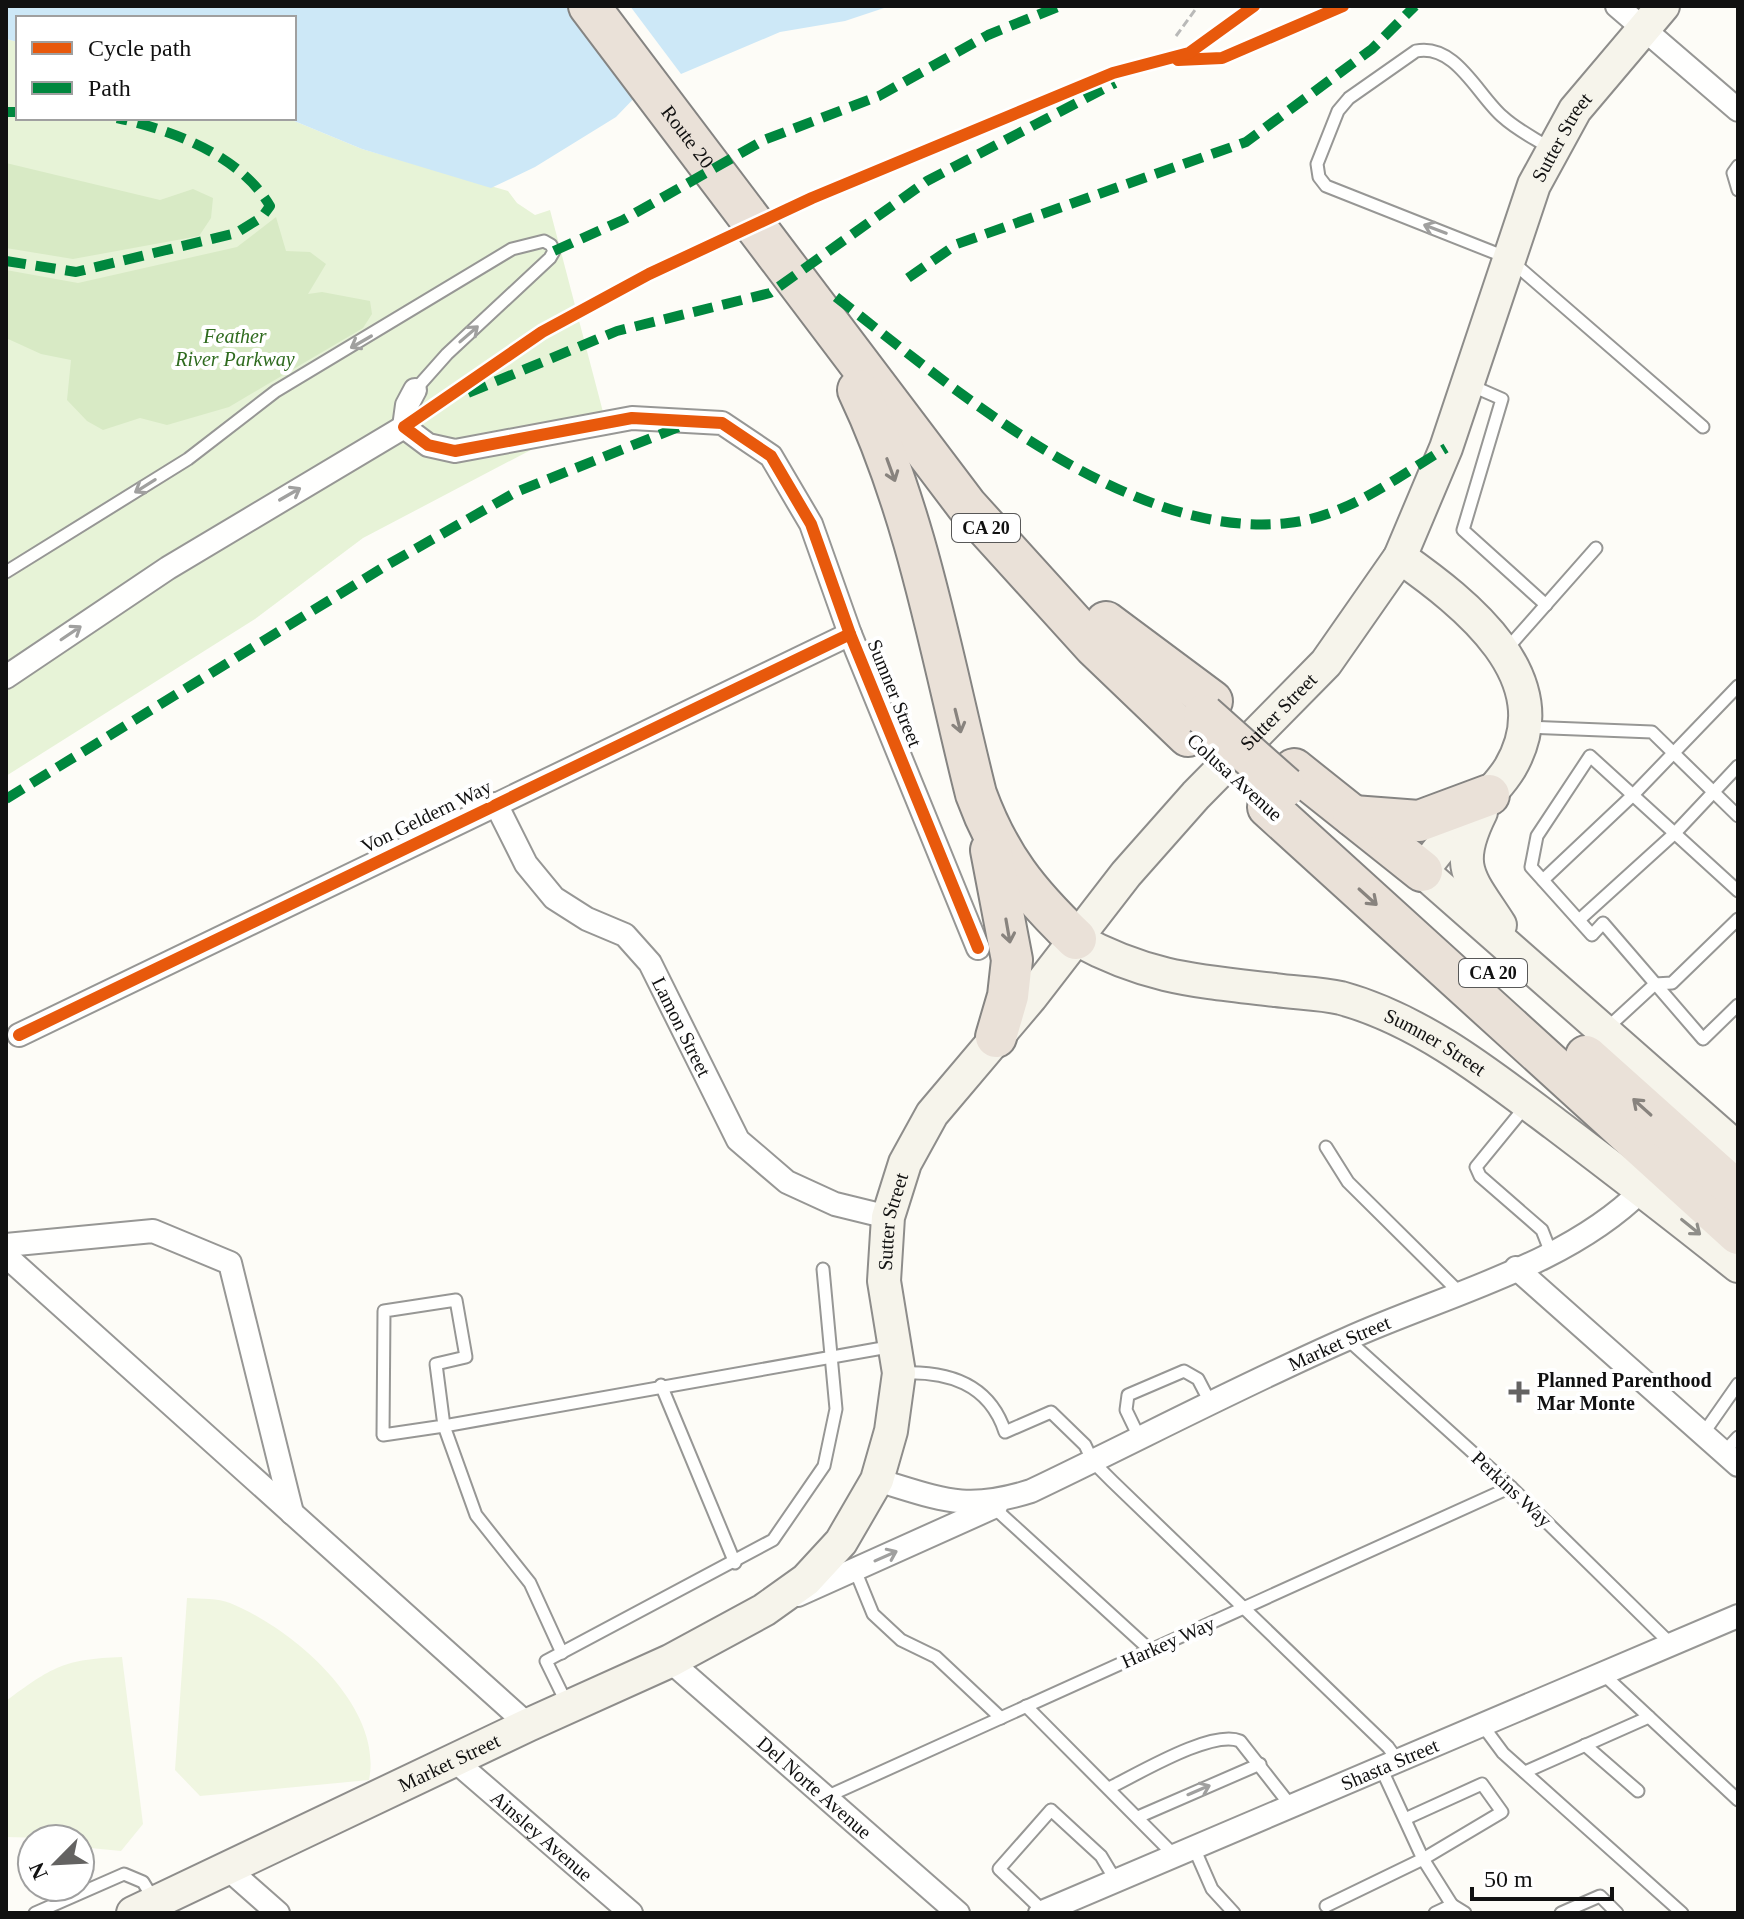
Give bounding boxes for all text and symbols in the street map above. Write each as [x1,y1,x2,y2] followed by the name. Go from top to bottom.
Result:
[16,16,296,120] legend
[88,35,191,61] text: Cycle path
[88,75,131,101] text: Path
[1527,88,1596,186] street label: Sutter Street
[657,101,719,172] street label: Route 20
[1423,221,1448,235] one-way arrow
[174,325,295,371] park label: Feather River Parkway
[459,325,479,343] one-way arrow
[350,335,374,350] one-way arrow
[884,457,899,482] one-way arrow
[134,478,157,494] one-way arrow
[278,486,301,502] one-way arrow
[952,514,1020,542] road number: CA 20
[59,625,81,642] one-way arrow
[863,636,927,750] street label: Sumner Street
[1236,668,1321,755] street label: Sutter Street
[951,707,966,733] one-way arrow
[1183,729,1287,825] street label: Colusa Avenue
[357,775,495,858] street label: Von Geldern Way
[1358,887,1378,905] one-way arrow
[1002,917,1017,943] one-way arrow
[1459,959,1527,987] road number: CA 20
[648,973,716,1080] street label: Lamon Street
[1381,1004,1491,1080] street label: Sumner Street
[1633,1098,1653,1116] one-way arrow
[874,1170,912,1271] street label: Sutter Street
[1681,1217,1702,1235] one-way arrow
[1285,1311,1394,1375] street label: Market Street
[1537,1369,1712,1414] place label: Planned Parenthood Mar Monte
[1508,1381,1530,1403] marker: Planned Parenthood Mar Monte
[1467,1447,1556,1532] street label: Perkins Way
[873,1547,898,1562] one-way arrow
[1118,1612,1218,1673] street label: Harkey Way
[395,1729,504,1796] street label: Market Street
[753,1732,876,1843] street label: Del Norte Avenue
[1338,1734,1442,1795] street label: Shasta Street
[1186,1782,1211,1797] one-way arrow
[487,1786,597,1886] street label: Ainsley Avenue
[16,1823,96,1903] north arrow
[1472,1851,1612,1901] scale bar
[23,1858,53,1883] text: N
[1484,1866,1533,1892] text: 50 m

